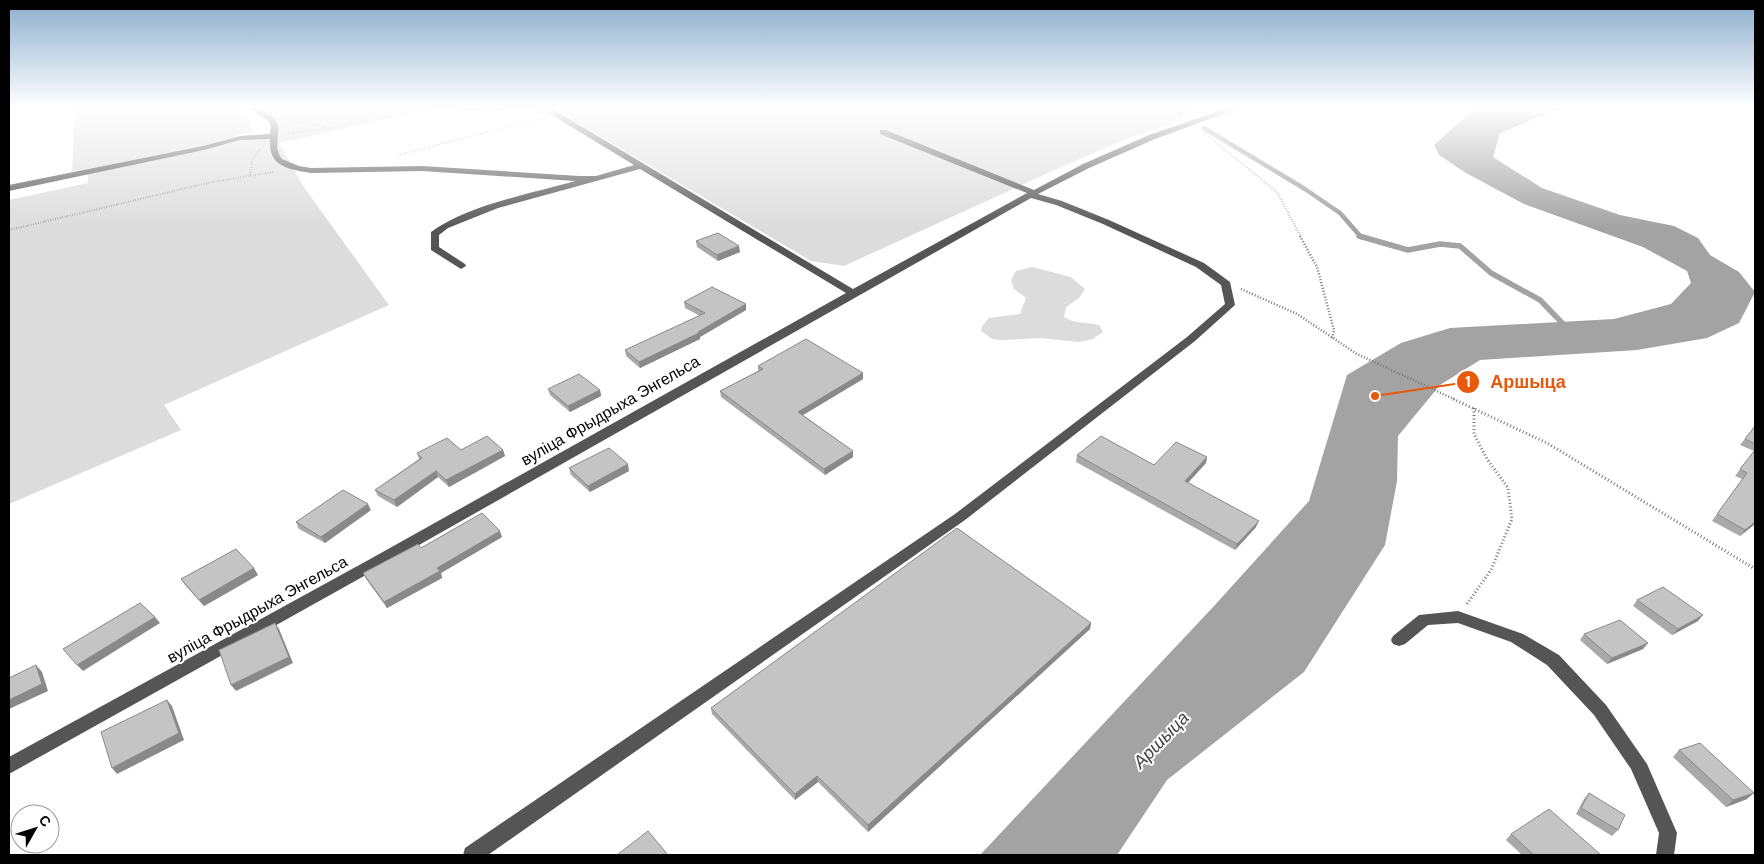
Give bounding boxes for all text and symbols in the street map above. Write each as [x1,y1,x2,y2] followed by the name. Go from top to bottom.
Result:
[517,351,703,470] street label: вуліца Фрыдрыха Энгельса
[1456,366,1576,399] callout: Аршыца
[1490,370,1567,394] text: Аршыца
[1465,372,1471,392] text: 1
[163,551,351,668] street label: вуліца Фрыдрыха Энгельса
[1127,706,1194,774] water label: Аршыца
[10,804,60,854] north arrow
[35,811,55,830] text: С

